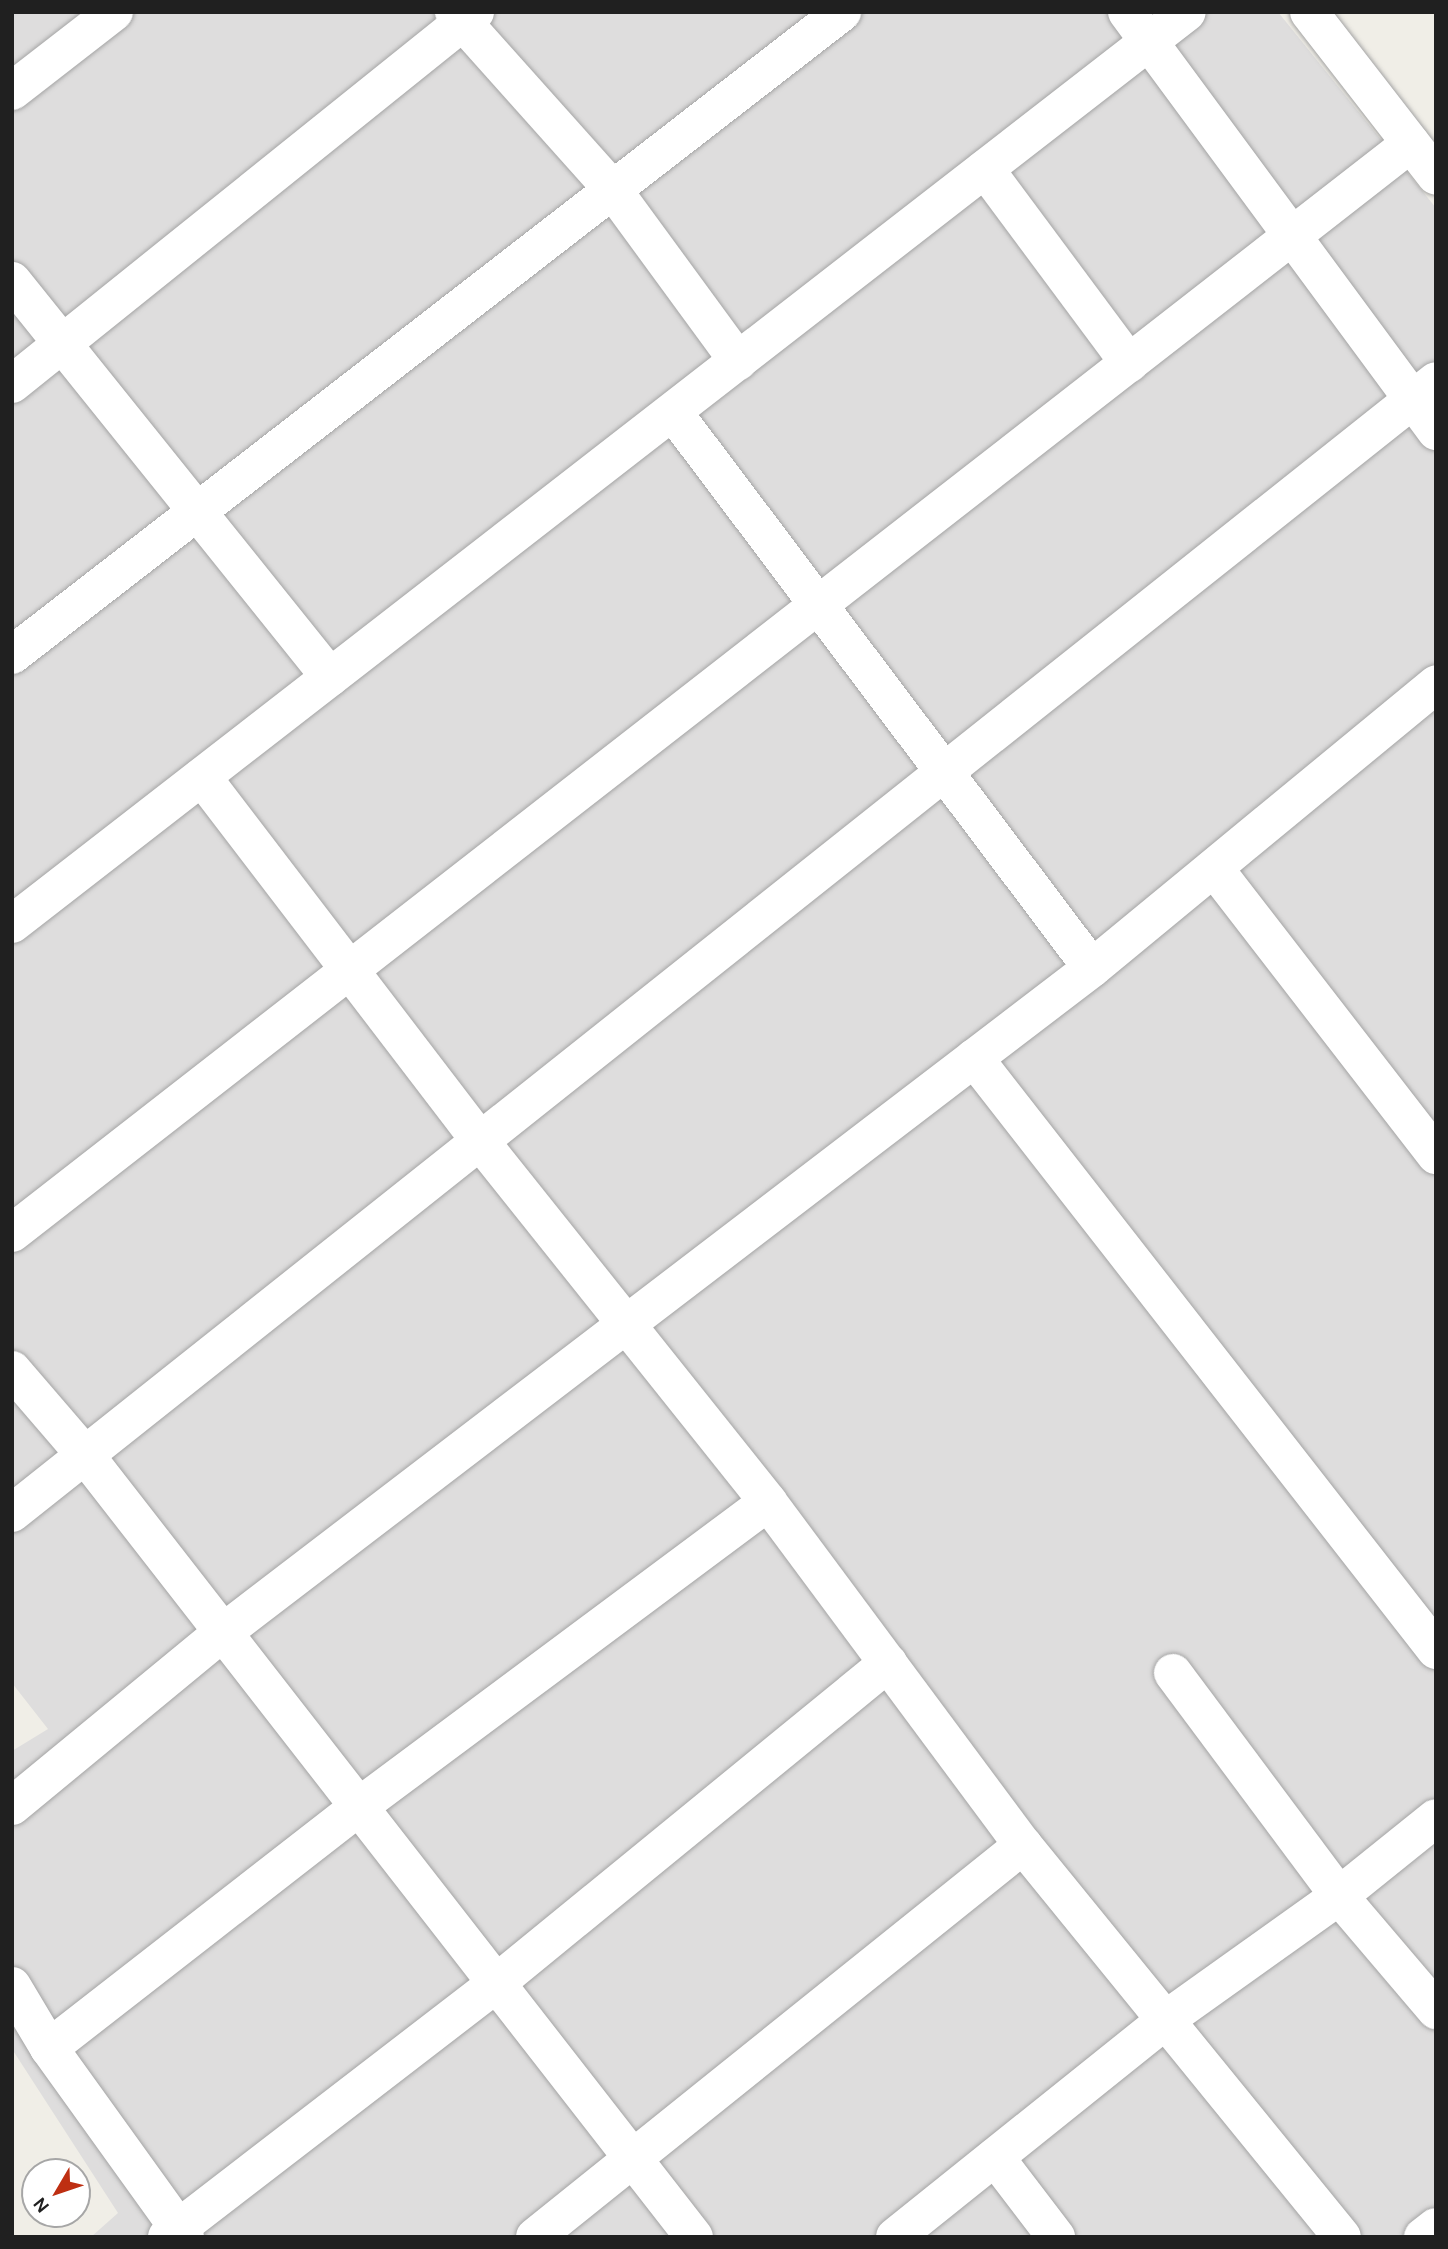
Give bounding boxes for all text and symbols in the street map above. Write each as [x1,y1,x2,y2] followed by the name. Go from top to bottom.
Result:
[21,2158,91,2228] north arrow
[28,2193,54,2217] text: N

